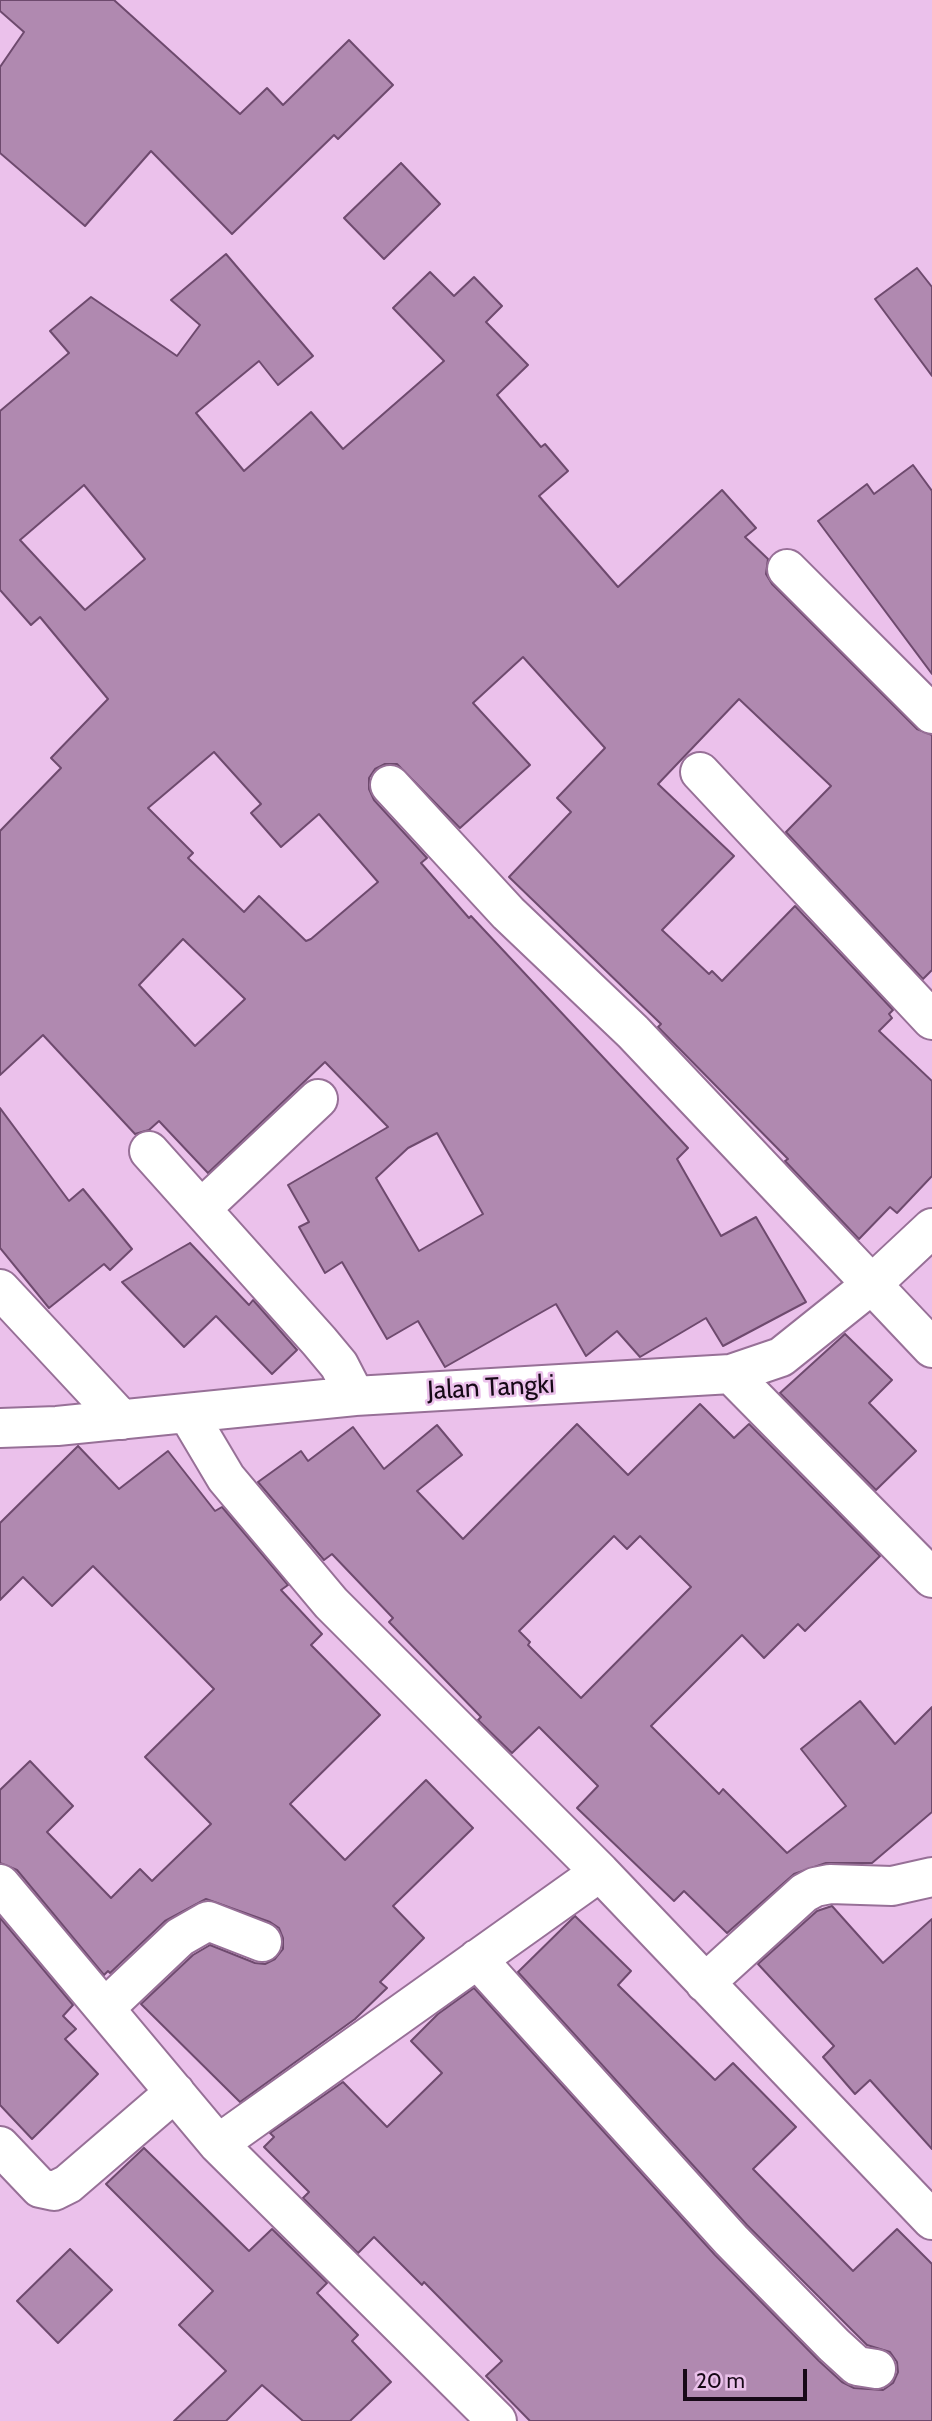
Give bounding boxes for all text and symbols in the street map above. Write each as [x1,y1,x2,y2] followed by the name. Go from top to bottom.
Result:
[427,1369,555,1407] street label: Jalan Tangki
[687,2354,811,2398] scale bar
[696,2368,745,2393] text: 20 m

